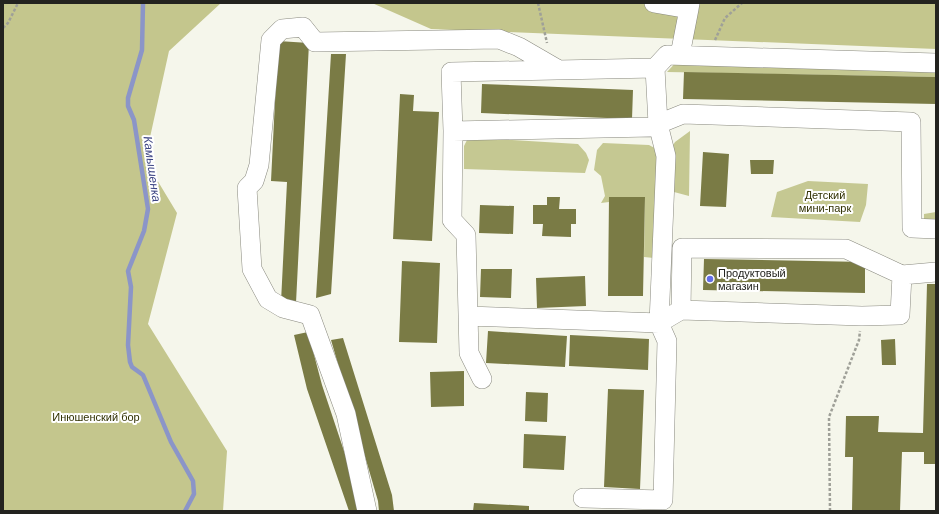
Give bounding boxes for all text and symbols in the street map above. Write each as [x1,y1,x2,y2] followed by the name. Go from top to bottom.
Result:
[140,135,164,203] water label: Камышенка
[799,189,851,214] park label: Детский мини-парк
[718,267,786,292] place label: Продуктовый магазин
[705,274,715,284] marker: Продуктовый магазин
[52,411,140,423] park label: Инюшенский бор

